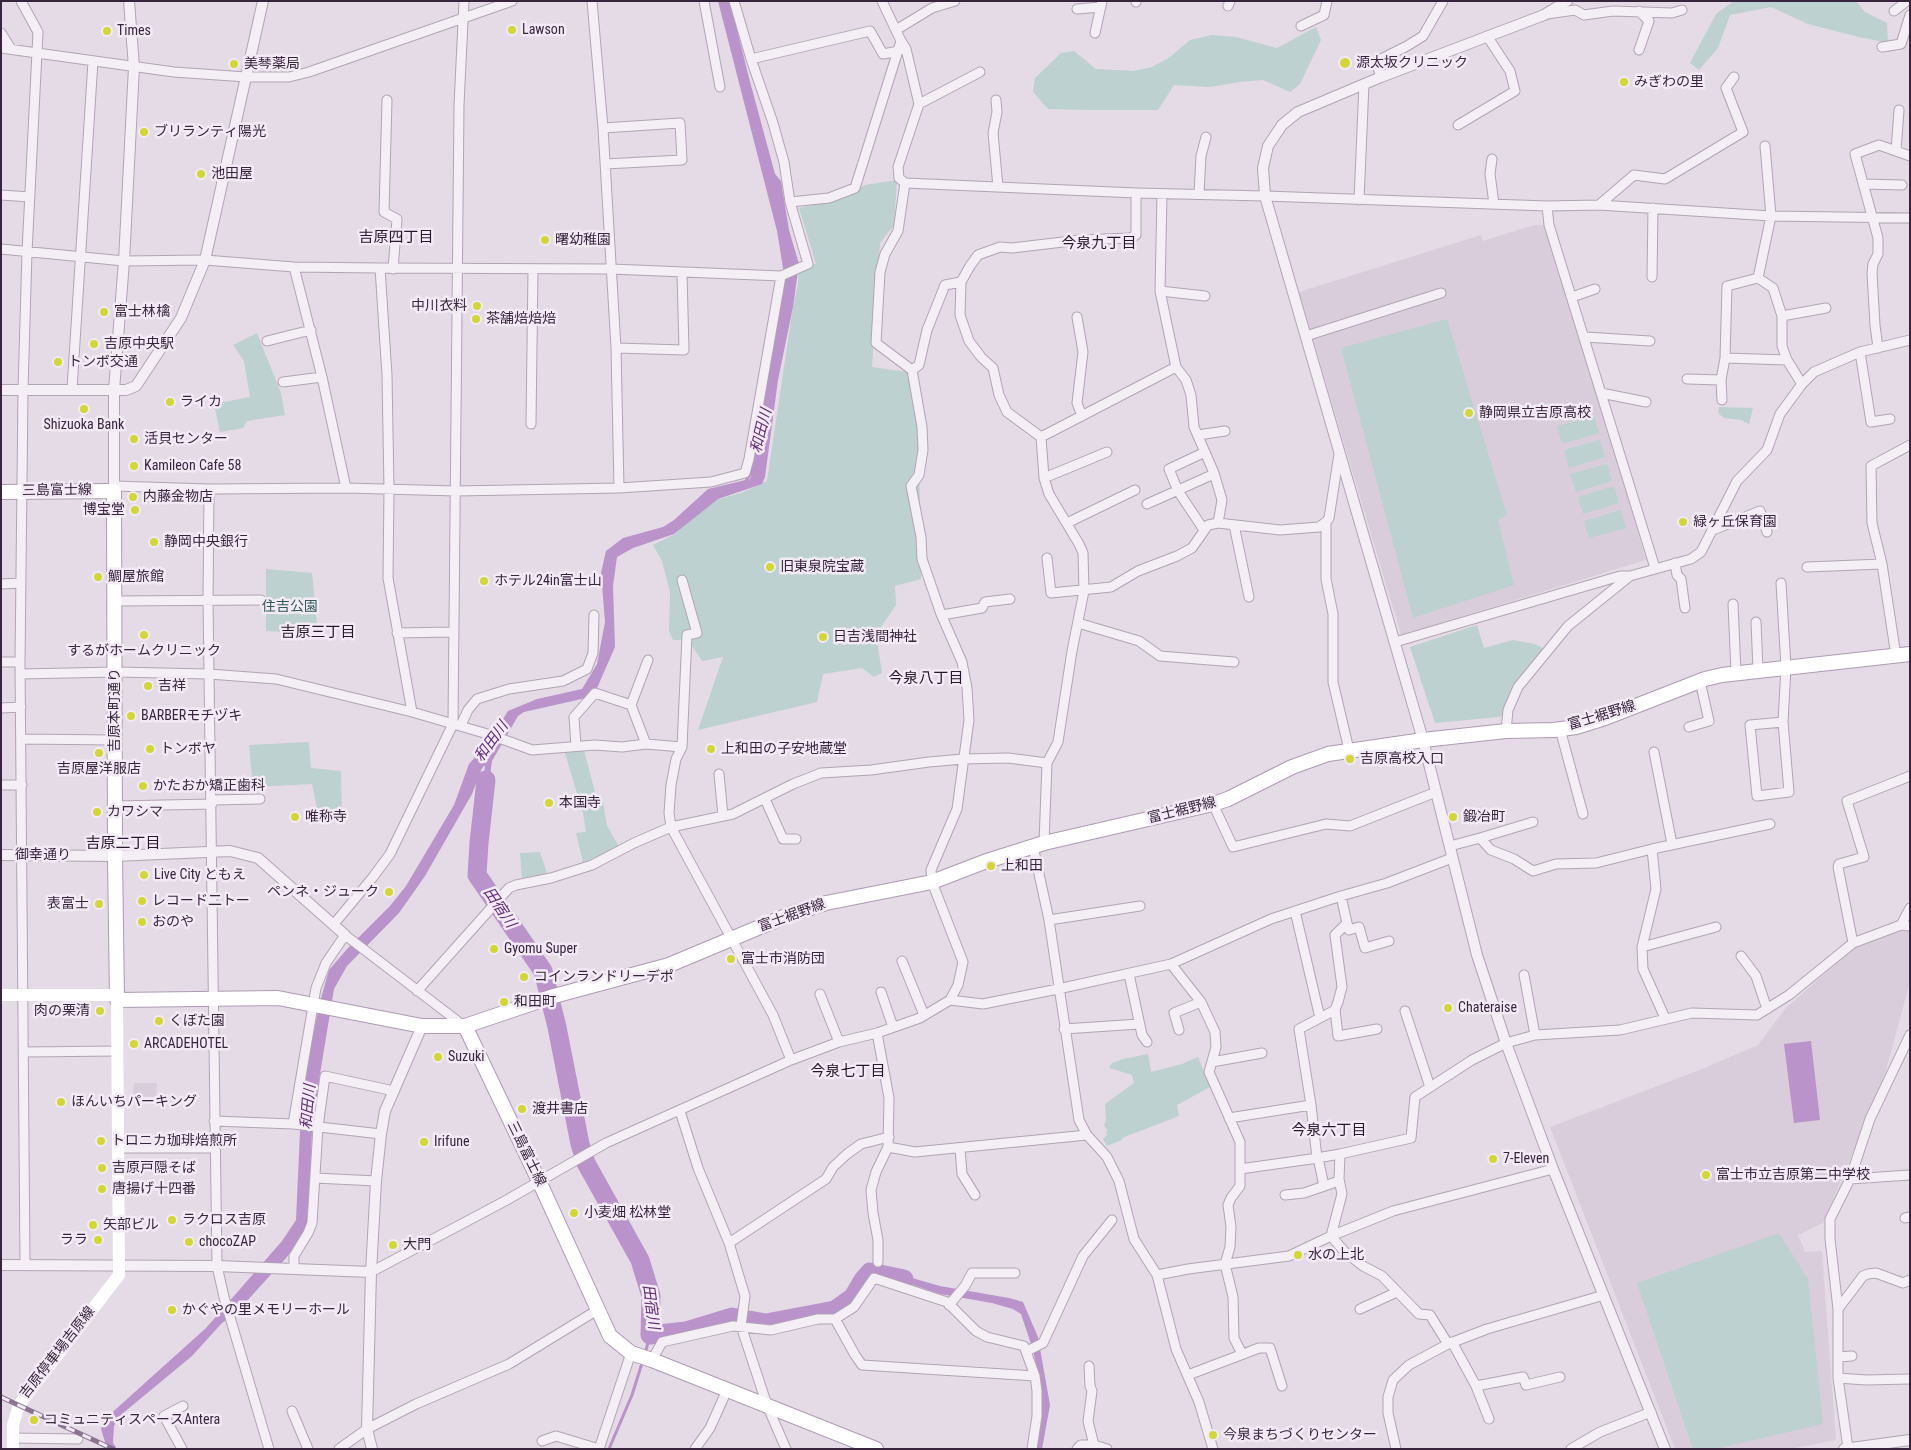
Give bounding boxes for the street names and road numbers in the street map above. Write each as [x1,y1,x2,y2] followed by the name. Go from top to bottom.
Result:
[22,482,92,500] street label: 三島富士線
[107,668,123,752] street label: 吉原本町通り
[1566,698,1638,734] street label: 富士裾野線
[1146,794,1218,828] street label: 富士裾野線
[15,847,71,863] street label: 御幸通り
[756,896,828,936] street label: 富士裾野線
[503,1119,549,1189] street label: 三島富士線
[17,1304,99,1402] street label: 吉原停車場吉原線

